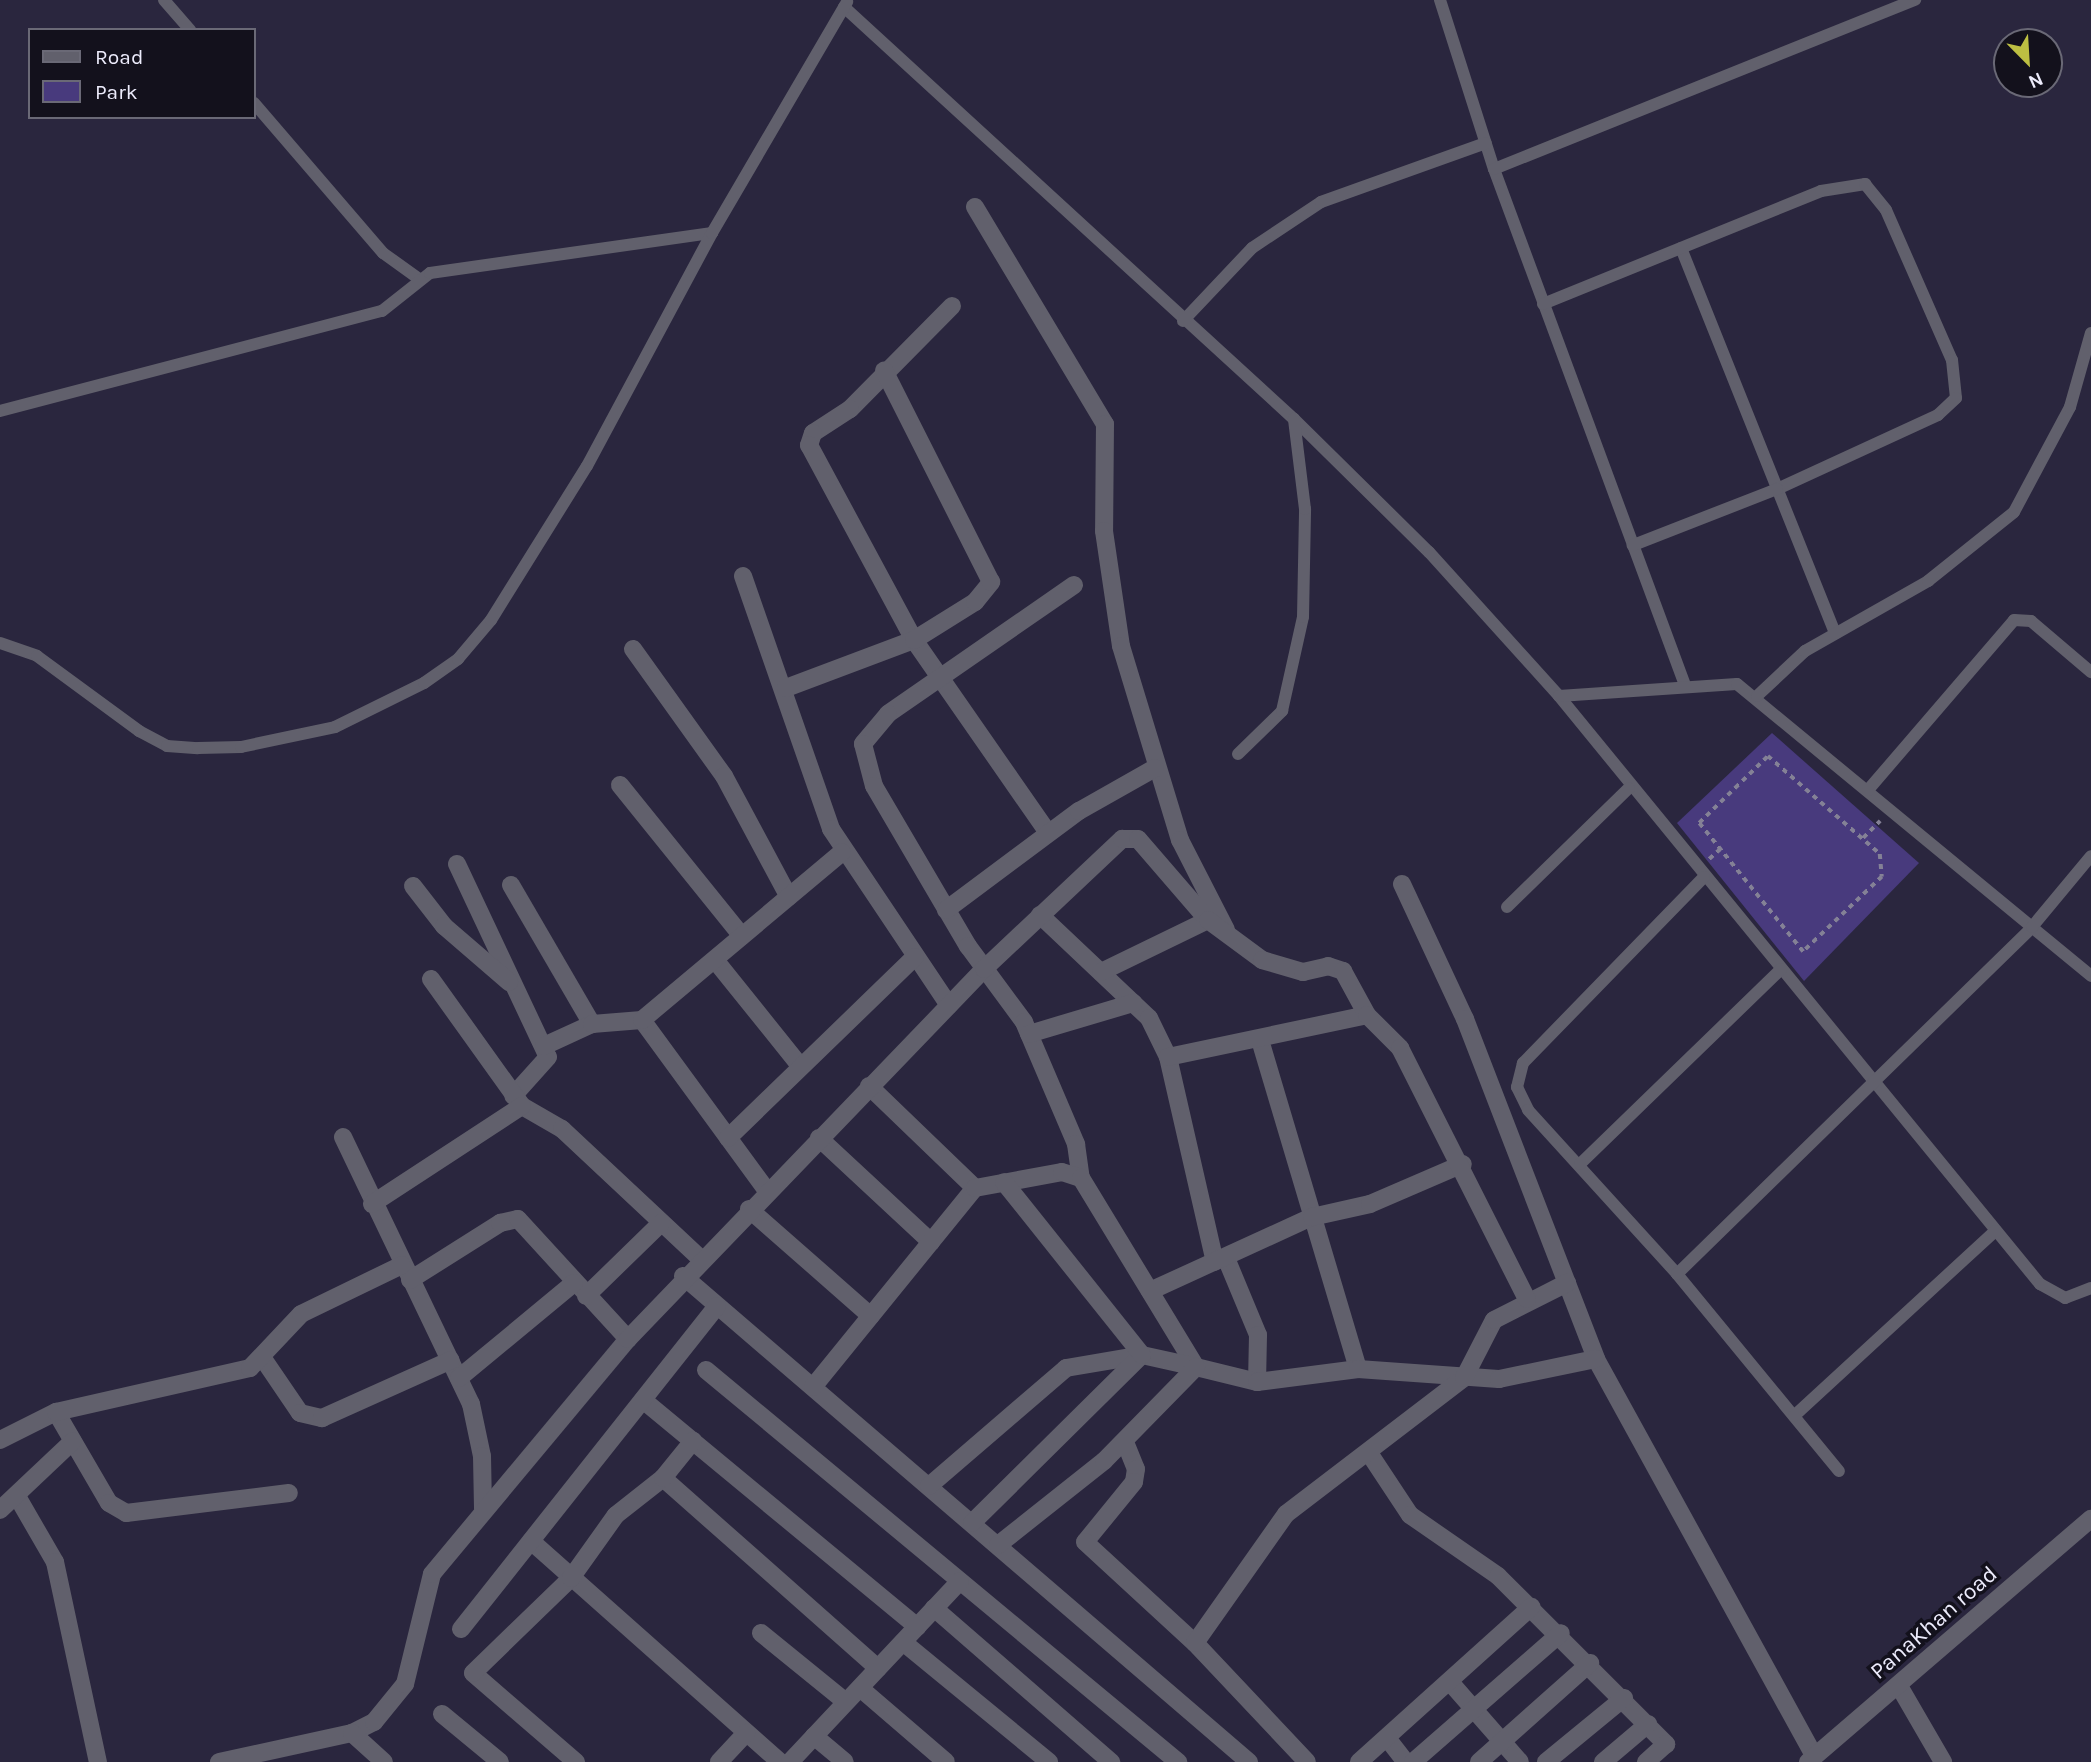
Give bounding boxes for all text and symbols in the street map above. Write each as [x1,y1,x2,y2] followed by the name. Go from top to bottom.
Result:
[28,28,256,119] legend
[1993,28,2063,98] north arrow
[95,45,143,69] text: Road
[2025,68,2046,93] text: N
[95,80,138,104] text: Park
[1865,1560,2003,1686] street label: PanaKhan road

